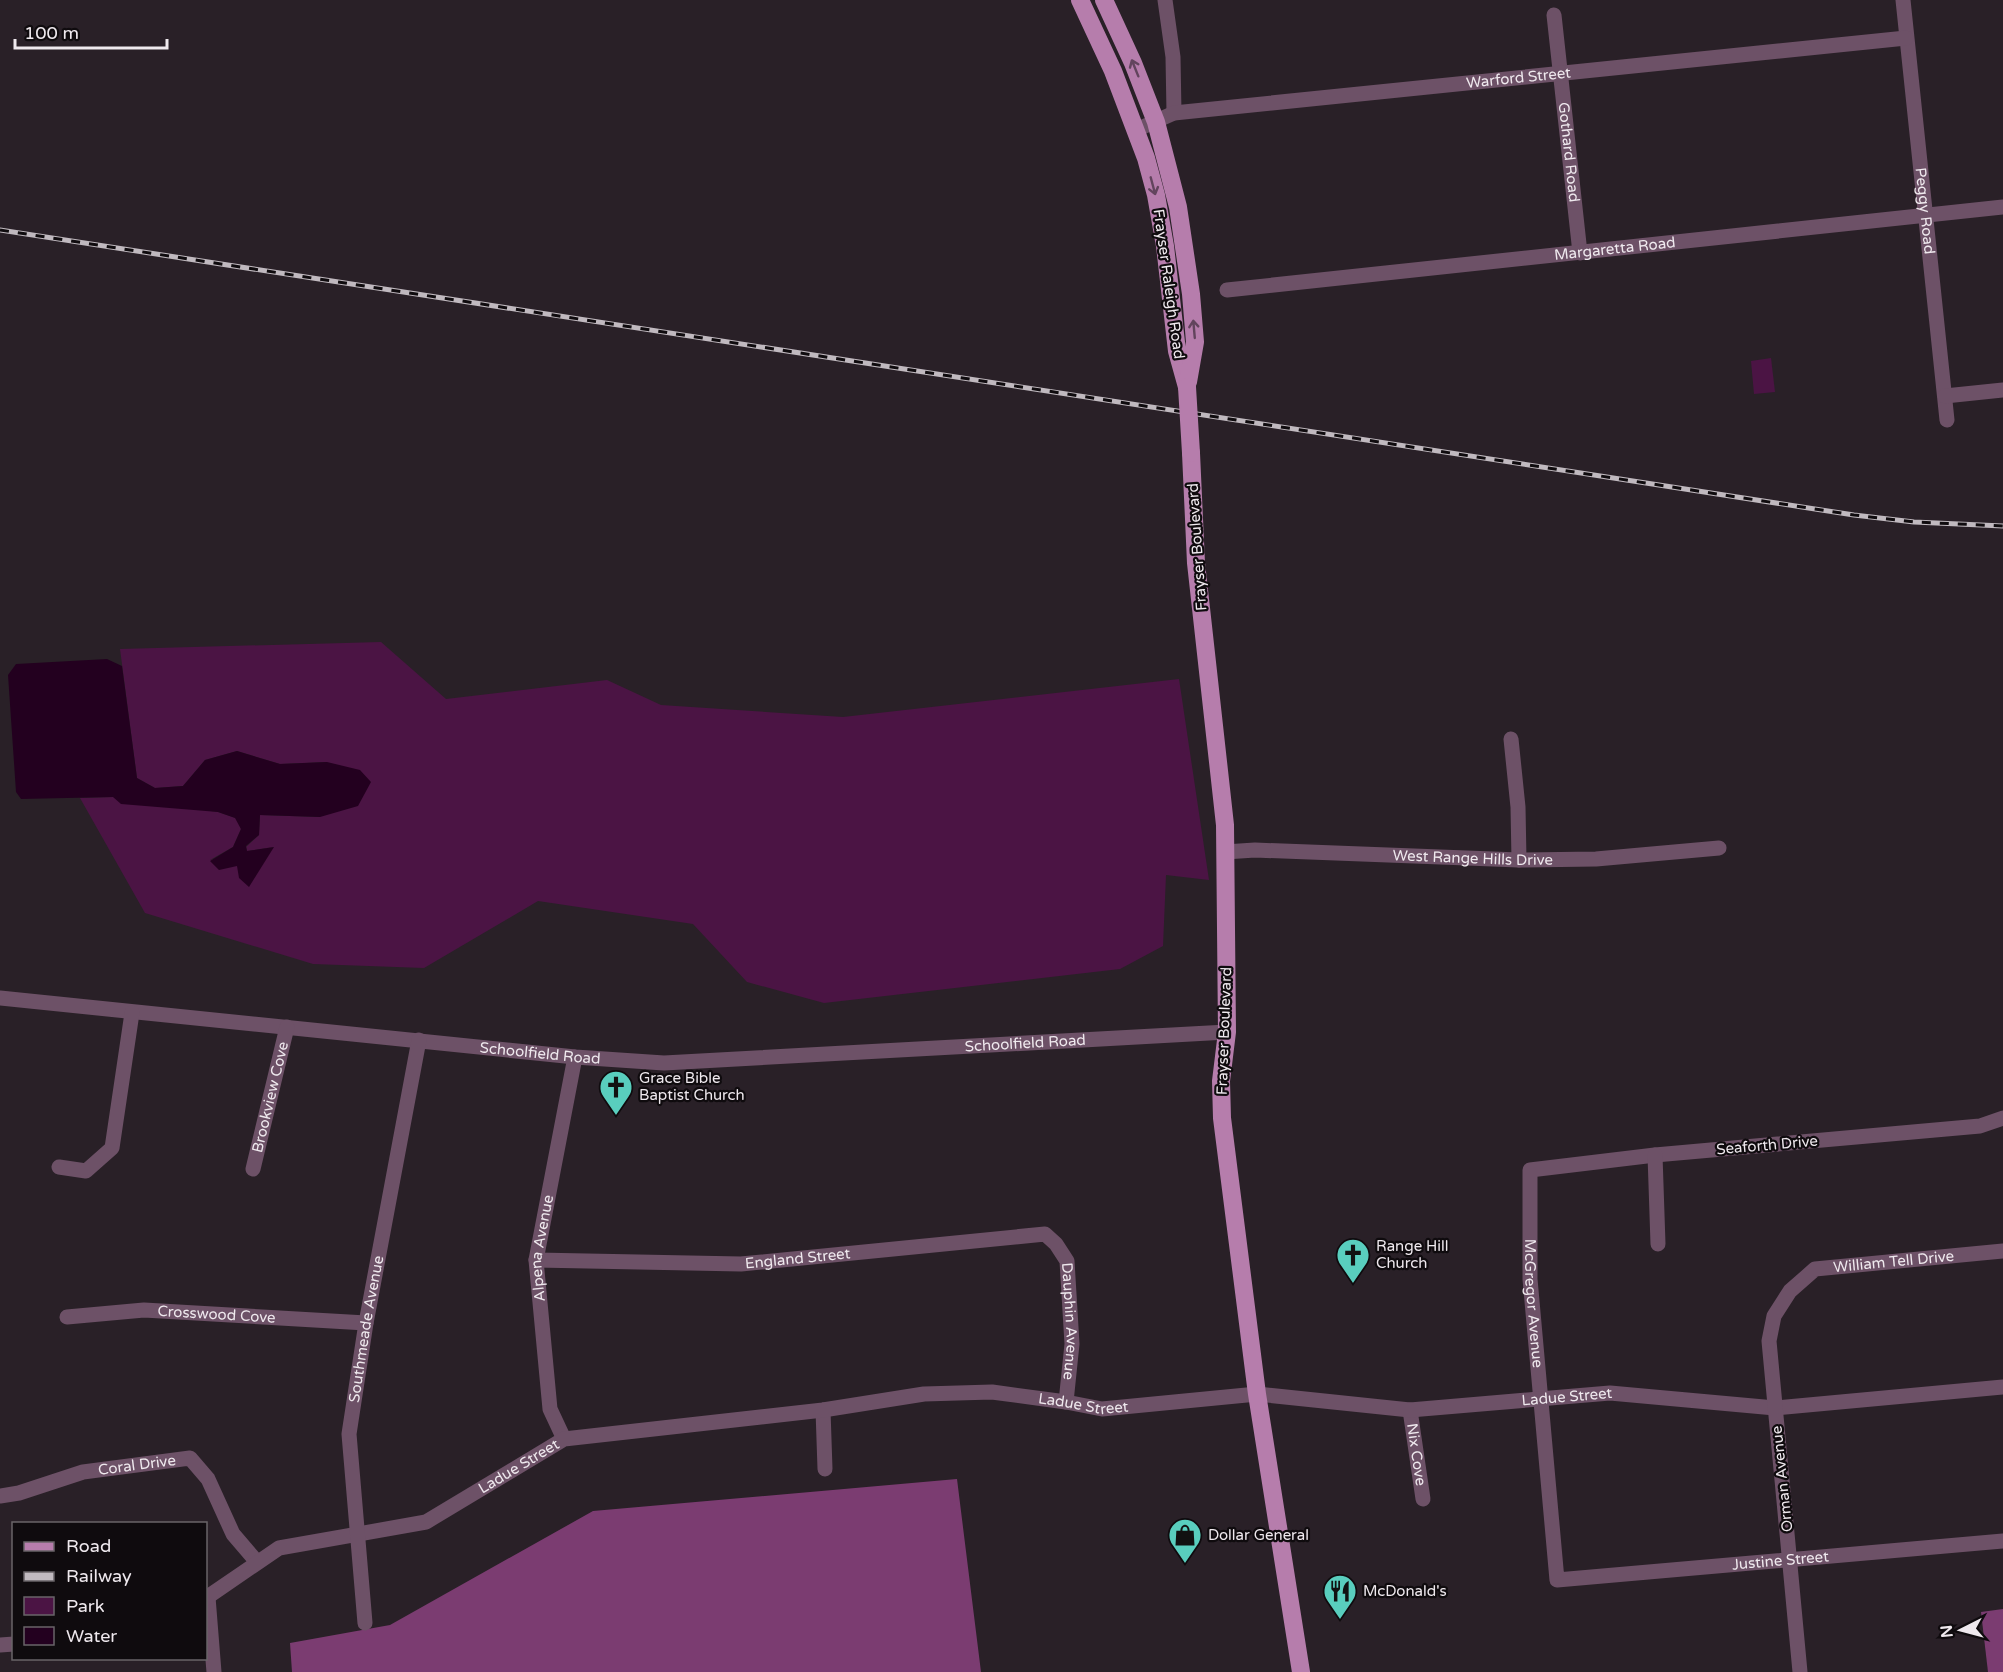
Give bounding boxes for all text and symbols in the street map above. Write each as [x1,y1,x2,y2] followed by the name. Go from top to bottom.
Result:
[15,12,166,50] scale bar
[24,22,79,44] text: 100 m
[1129,59,1140,78] one-way arrow
[1465,63,1572,92] street label: Warford Street
[1555,101,1583,203] street label: Gothard Road
[1912,167,1939,255] street label: Peggy Road
[1148,176,1160,195] one-way arrow
[1150,208,1188,360] street label: Frayser Raleigh Road
[1553,233,1676,264] street label: Margaretta Road
[1188,320,1199,339] one-way arrow
[1184,482,1210,612] street label: Frayser Boulevard
[1392,846,1553,869] street label: West Range Hills Drive
[1213,967,1235,1095] street label: Frayser Boulevard
[964,1031,1086,1055] street label: Schoolfield Road
[479,1038,601,1068] street label: Schoolfield Road
[248,1040,292,1154] street label: Brookview Cove
[598,1069,634,1116] church icon: Grace Bible Baptist Church
[639,1069,745,1104] place label: Grace Bible Baptist Church
[1715,1132,1819,1158] street label: Seaforth Drive
[527,1193,557,1302] street label: Alpena Avenue
[1335,1237,1371,1284] church icon: Range Hill Church
[1376,1237,1448,1272] place label: Range Hill Church
[1521,1239,1547,1369] street label: McGregor Avenue
[744,1244,851,1273] street label: England Street
[1833,1247,1955,1276] street label: William Tell Drive
[345,1254,387,1404] street label: Southmeade Avenue
[1058,1262,1081,1381] street label: Dauphin Avenue
[157,1302,276,1327] street label: Crosswood Cove
[1521,1384,1613,1409] street label: Ladue Street
[1037,1389,1129,1418] street label: Ladue Street
[1403,1422,1430,1487] street label: Nix Cove
[1767,1425,1797,1533] street label: Orman Avenue
[475,1435,563,1497] street label: Ladue Street
[97,1451,177,1479] street label: Coral Drive
[1167,1517,1203,1564] shop icon: Dollar General
[12,1522,207,1660] legend
[1208,1526,1309,1544] place label: Dollar General
[66,1535,111,1557] text: Road
[1731,1547,1830,1574] street label: Justine Street
[66,1565,132,1587] text: Railway
[1322,1573,1358,1620] restaurant icon: McDonald's
[1363,1582,1447,1600] place label: McDonald's
[66,1595,105,1617] text: Park
[1931,1600,1991,1660] north arrow
[1936,1624,1958,1639] text: N
[66,1625,117,1647] text: Water

